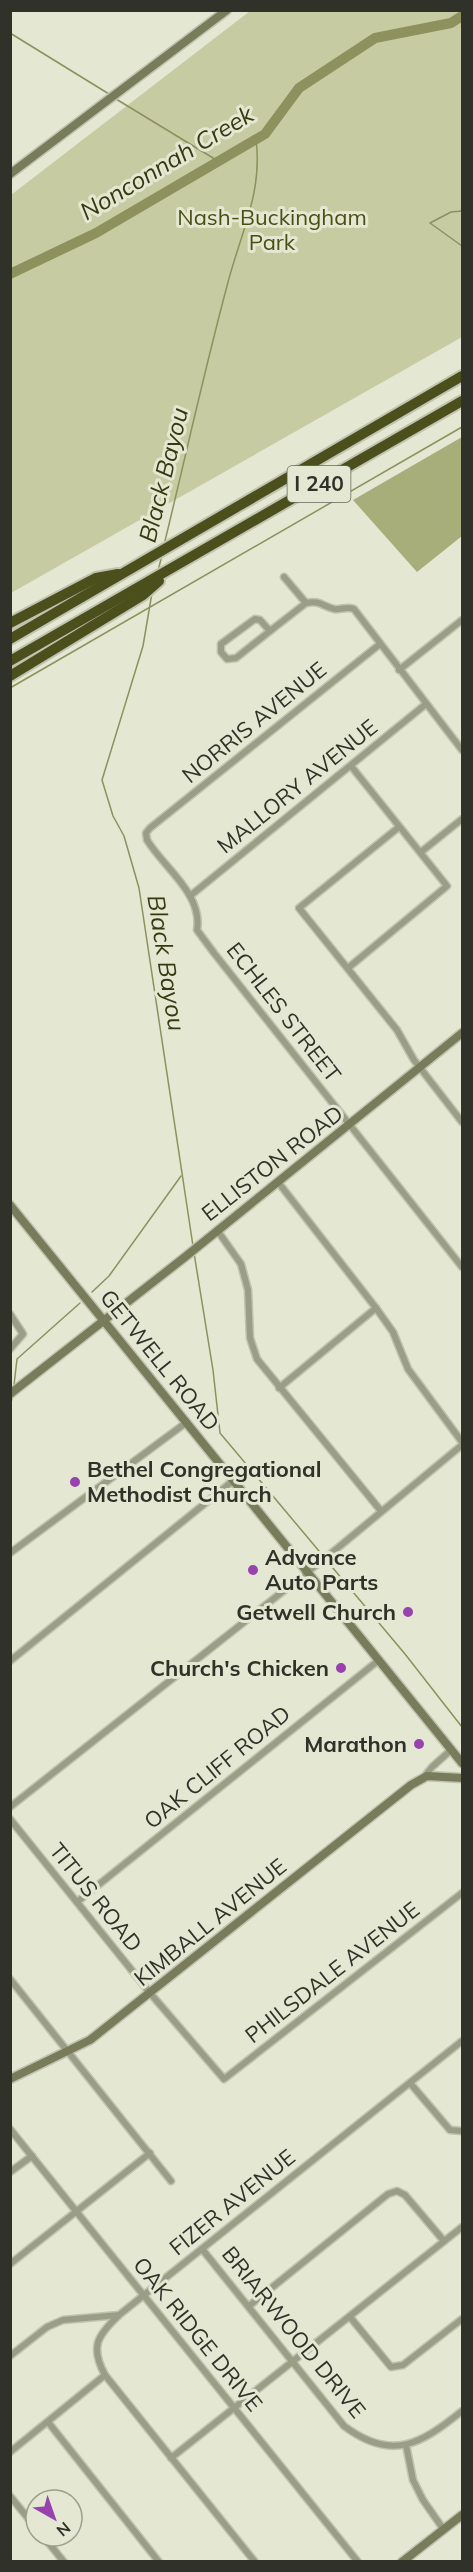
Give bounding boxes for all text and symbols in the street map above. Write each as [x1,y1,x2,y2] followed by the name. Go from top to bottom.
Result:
[74,98,259,226] water label: Nonconnah Creek
[177,203,367,256] park label: Nash-Buckingham Park
[132,404,194,545] water label: Black Bayou
[288,466,350,502] road number: I 240
[176,655,332,789] street label: NORRIS AVENUE
[211,713,383,859] street label: MALLORY AVENUE
[141,893,193,1033] water label: Black Bayou
[221,937,347,1087] street label: ECHLES STREET
[196,1099,348,1227] street label: ELLISTON ROAD
[94,1284,226,1436] street label: GETWELL ROAD
[87,1455,322,1508] place label: Bethel Congregational Methodist Church
[68,1475,82,1489] marker: Bethel Congregational Methodist Church
[265,1543,378,1596] place label: Advance Auto Parts
[246,1563,260,1577] marker: Advance Auto Parts
[236,1598,396,1626] place label: Getwell Church
[401,1605,415,1619] marker: Getwell Church
[150,1654,329,1682] place label: Church's Chicken
[334,1661,348,1675] marker: Church's Chicken
[138,1699,296,1835] street label: OAK CLIFF ROAD
[304,1730,407,1758] place label: Marathon
[412,1737,426,1751] marker: Marathon
[44,1837,148,1957] street label: TITUS ROAD
[128,1852,292,1992] street label: KIMBALL AVENUE
[239,1895,425,2049] street label: PHILSDALE AVENUE
[163,2143,301,2261] street label: FIZER AVENUE
[216,2240,372,2424] street label: BRIARWOOD DRIVE
[127,2251,269,2417] street label: OAK RIDGE DRIVE
[24,2488,84,2548] north arrow
[53,2518,75,2541] text: N

